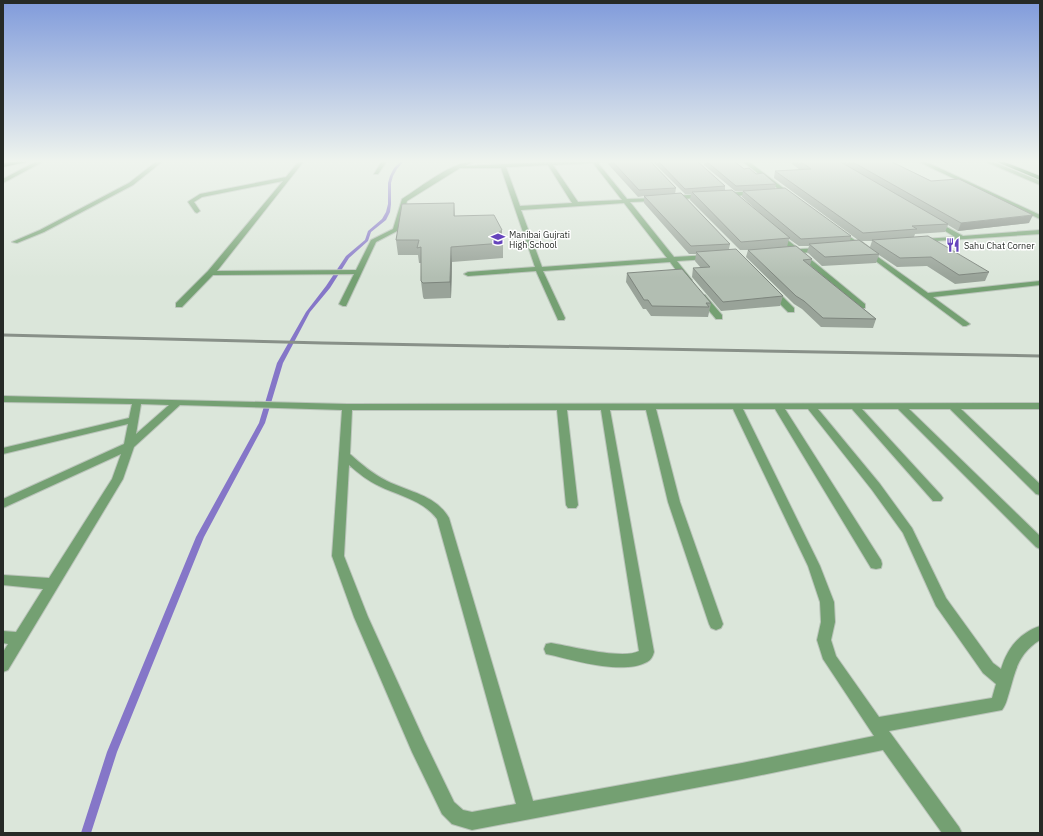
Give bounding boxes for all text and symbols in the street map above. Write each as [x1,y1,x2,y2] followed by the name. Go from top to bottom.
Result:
[509,229,570,250] place label: Manibai Gujrati High School
[490,231,506,247] school or university icon: Manibai Gujrati High School
[945,237,961,253] restaurant icon: Sahu Chat Corner
[964,240,1035,251] place label: Sahu Chat Corner

